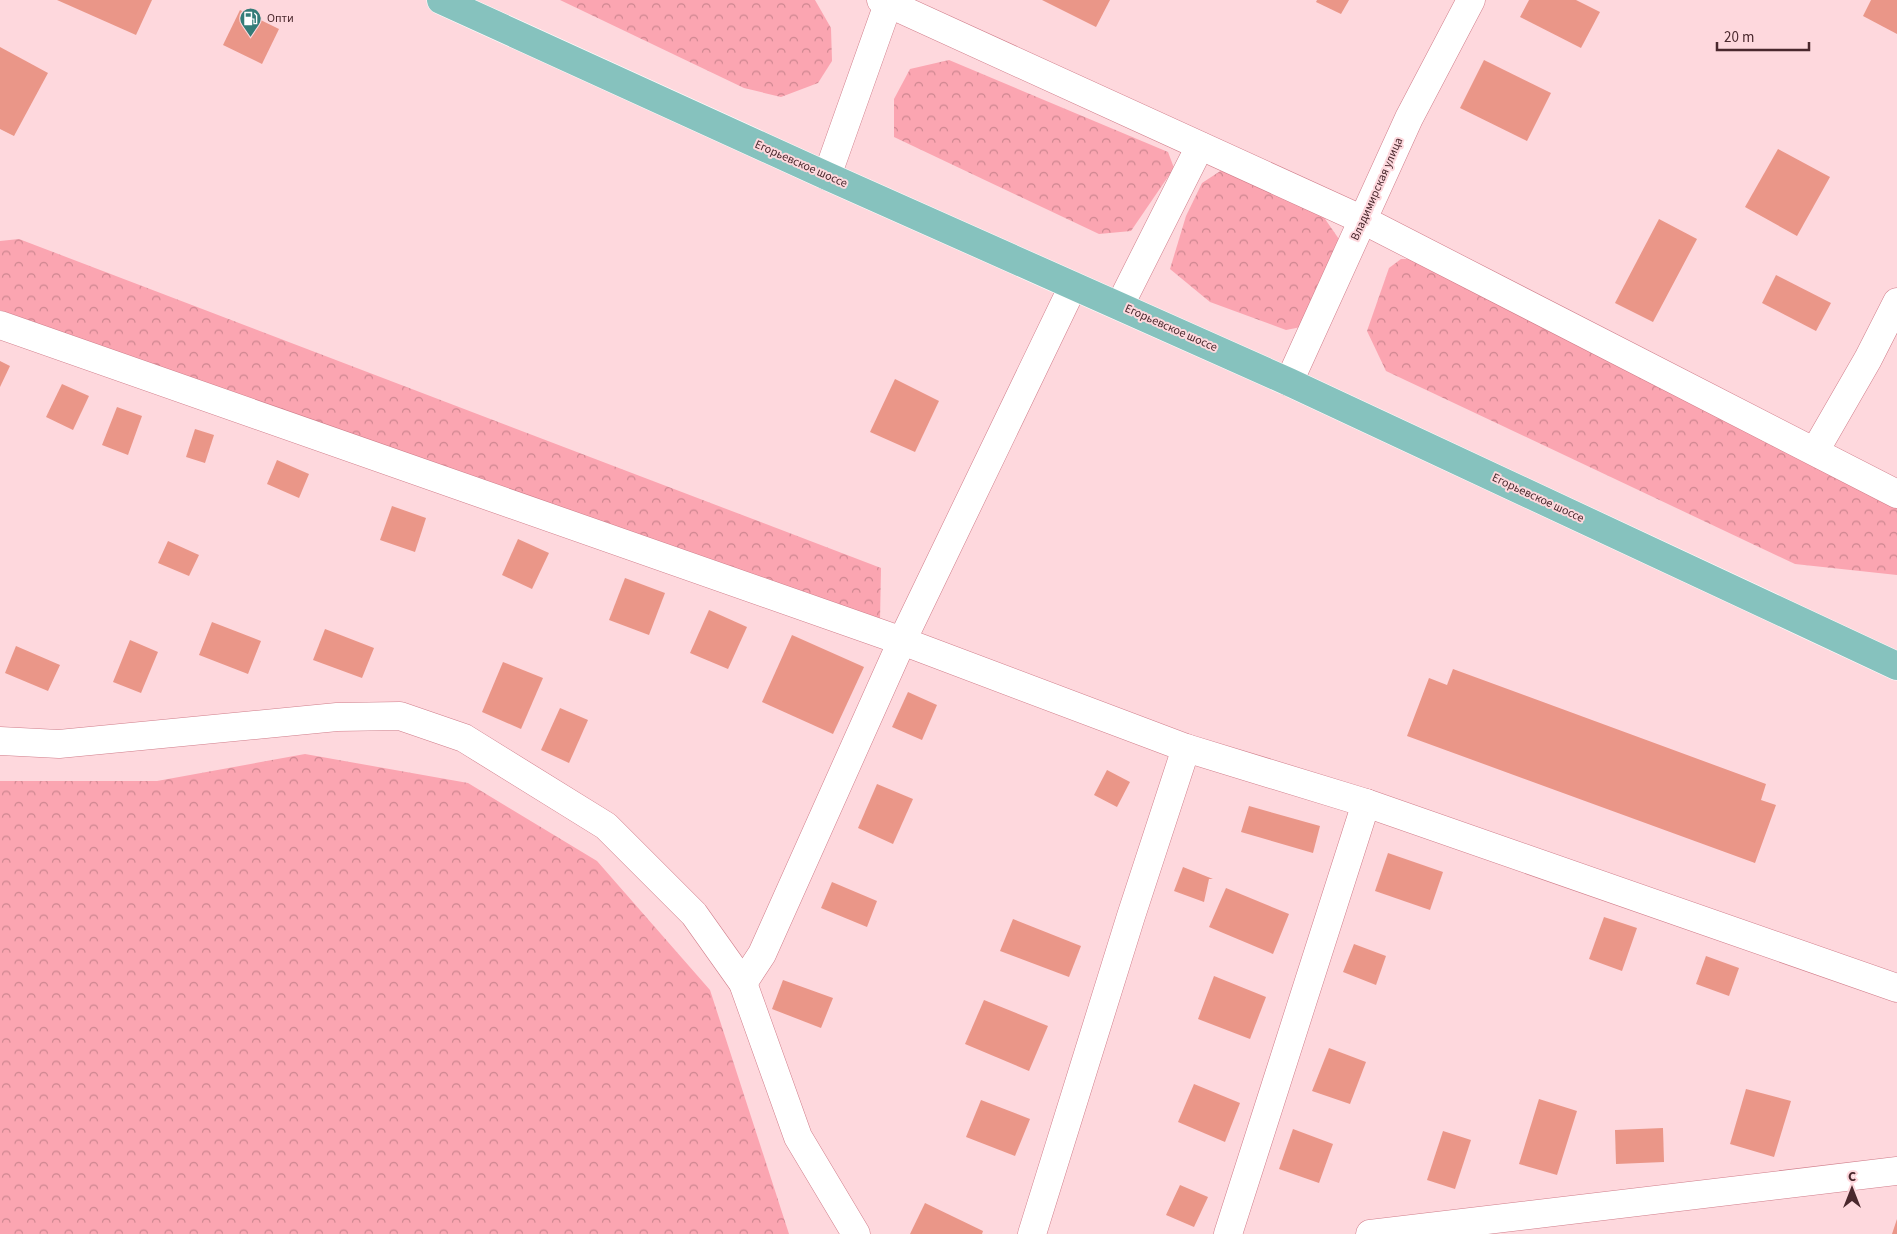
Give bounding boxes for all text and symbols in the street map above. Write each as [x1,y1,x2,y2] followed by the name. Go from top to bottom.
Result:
[239,6,263,37] fuel station icon: Опти
[267,10,294,27] place label: Опти
[1717,20,1810,52] scale bar
[1724,27,1754,48] text: 20 m
[1347,135,1407,243] street label: Владимирская улица
[752,136,850,192] street label: Егорьевское шоссе
[1122,300,1220,356] street label: Егорьевское шоссе
[1489,469,1587,527] street label: Егорьевское шоссе
[1827,1164,1877,1214] north arrow
[1848,1167,1856,1187] text: С

